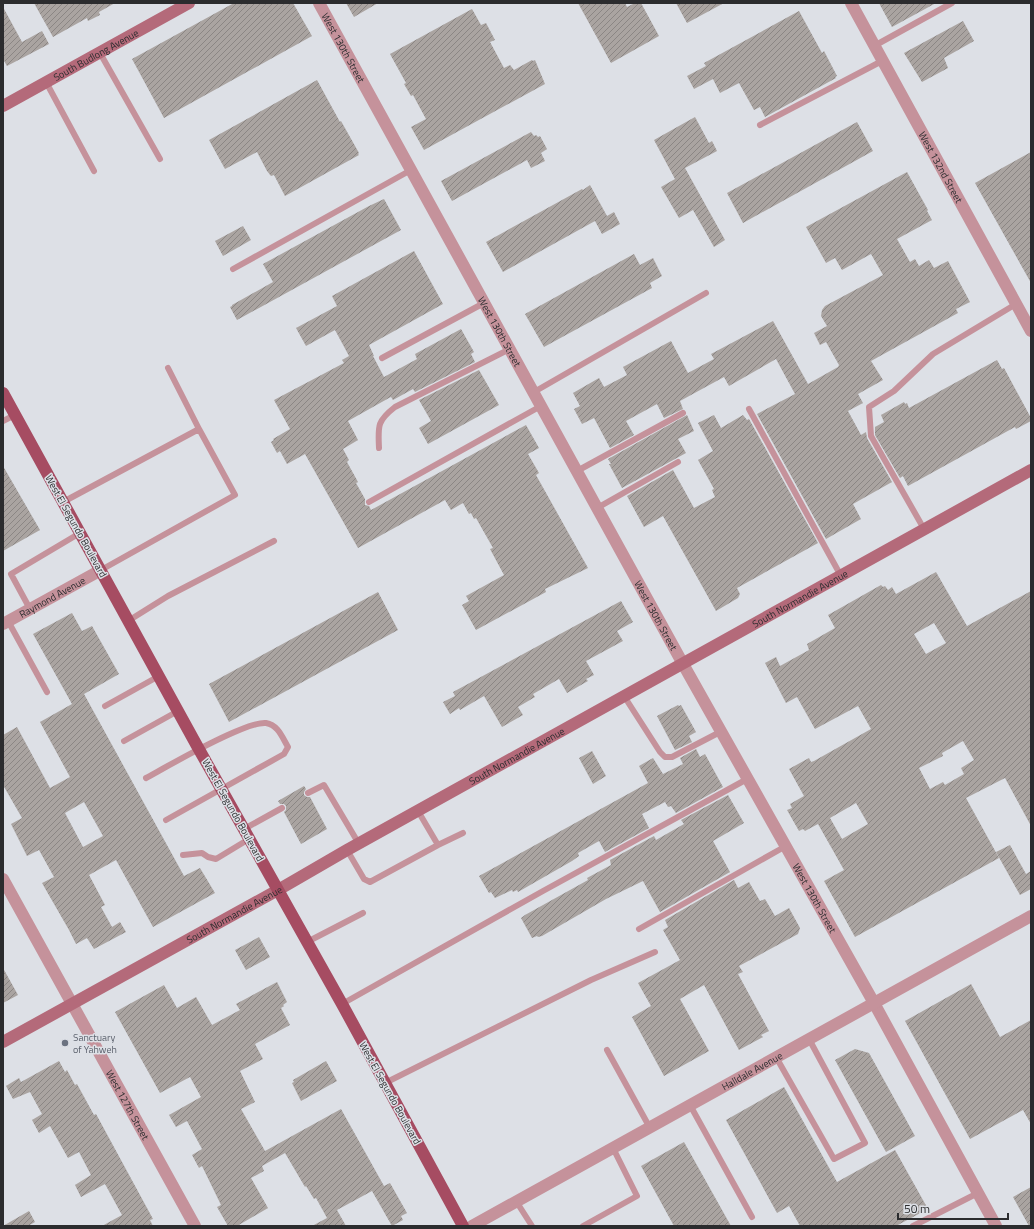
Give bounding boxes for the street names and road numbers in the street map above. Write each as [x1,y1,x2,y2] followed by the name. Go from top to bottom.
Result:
[318,10,369,86] street label: West 130th Street
[50,25,141,84] street label: South Budlong Avenue
[915,128,967,206] street label: West 132nd Street
[475,294,525,370] street label: West 130th Street
[41,472,111,580] street label: West El Segundo Boulevard
[749,566,850,631] street label: South Normandie Avenue
[16,573,88,621] street label: Raymond Avenue
[631,578,682,653] street label: West 130th Street
[466,723,567,788] street label: South Normandie Avenue
[198,756,268,864] street label: West El Segundo Boulevard
[789,860,841,936] street label: West 130th Street
[183,882,285,947] street label: South Normandie Avenue
[355,1039,425,1147] street label: West El Segundo Boulevard
[719,1048,785,1094] street label: Halldale Avenue
[102,1067,154,1143] street label: West 127th Street

